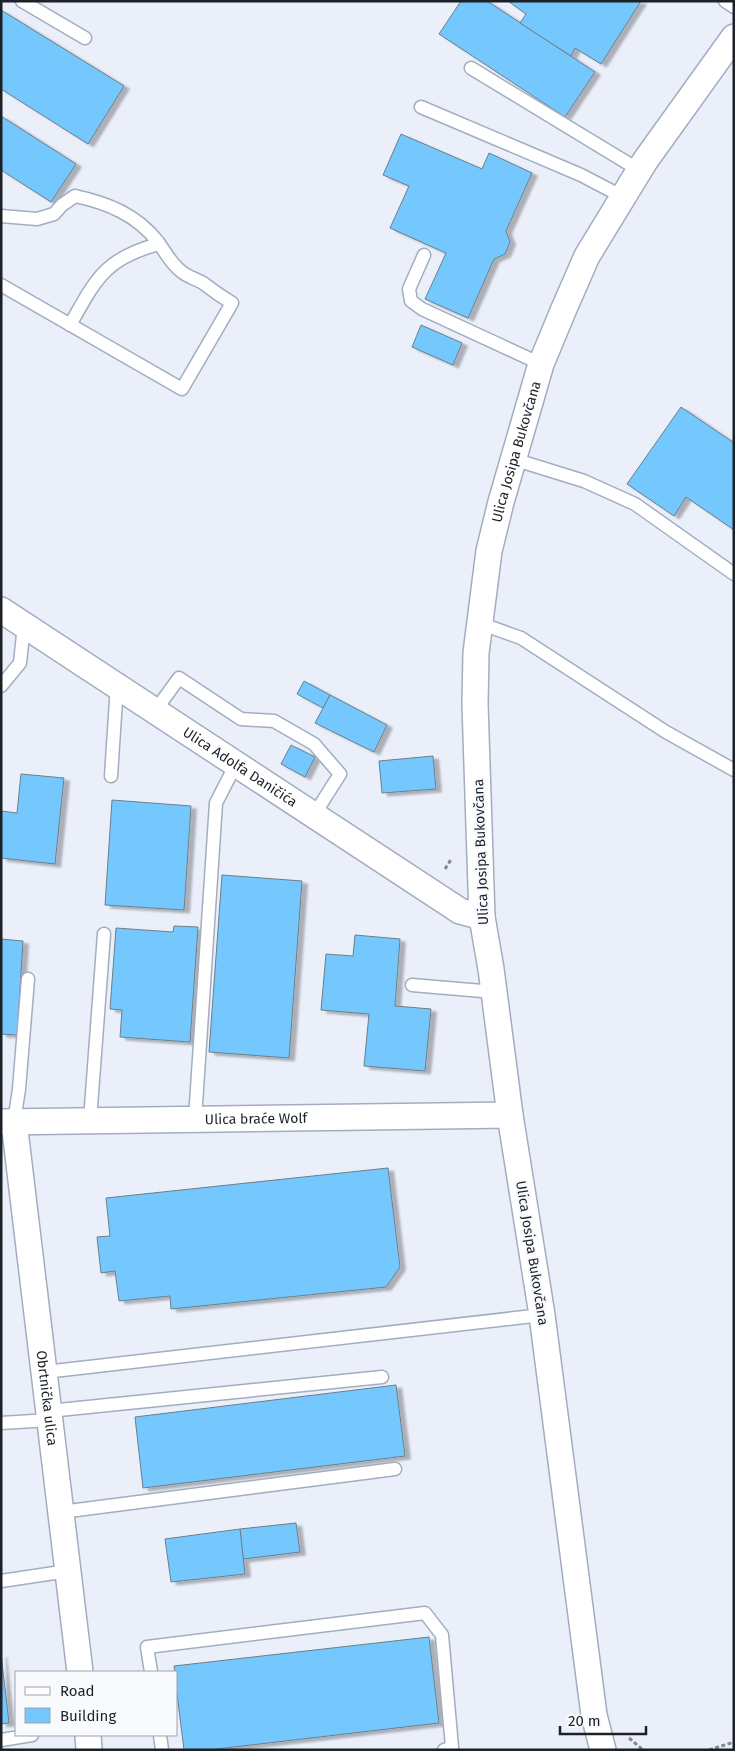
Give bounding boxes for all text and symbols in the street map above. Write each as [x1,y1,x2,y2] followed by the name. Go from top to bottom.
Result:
[488,379,544,524] street label: Ulica Josipa Bukovčana
[180,723,301,810] street label: Ulica Adolfa Daničića
[470,779,492,925] street label: Ulica Josipa Bukovčana
[205,1109,309,1128] street label: Ulica braće Wolf
[512,1179,552,1327] street label: Ulica Josipa Bukovčana
[33,1349,61,1447] street label: Obrtnička ulica
[15,1671,178,1736] legend
[60,1682,95,1700] text: Road
[560,1704,646,1736] scale bar
[60,1707,116,1725] text: Building
[568,1712,601,1730] text: 20 m

